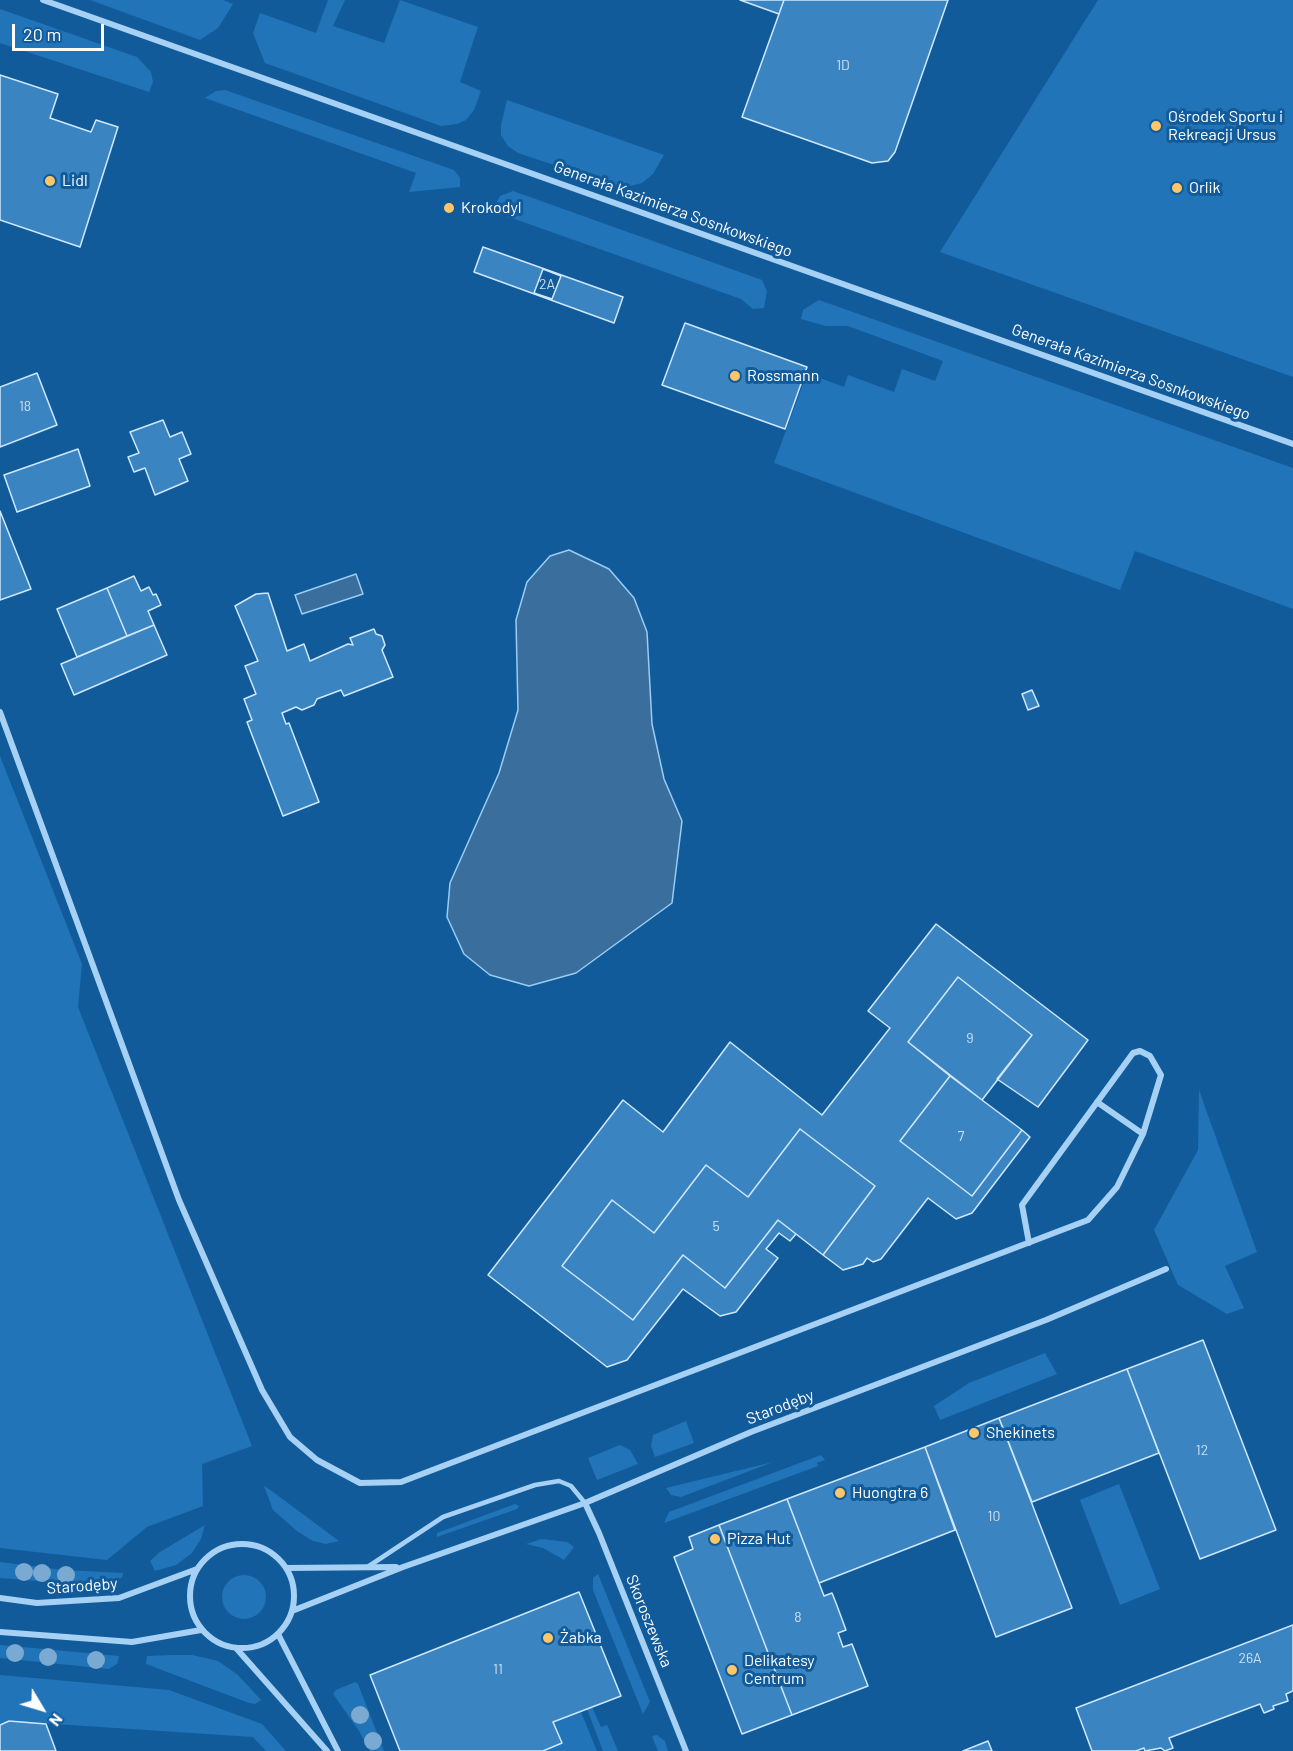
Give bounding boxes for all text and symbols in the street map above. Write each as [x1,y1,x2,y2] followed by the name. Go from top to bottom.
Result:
[15,12,106,50] scale bar
[23,23,61,45] text: 20 m
[836,57,850,73] house number: 1D
[1168,107,1283,145] place label: Ośrodek Sportu i Rekreacji Ursus
[1149,119,1163,133] marker: Ośrodek Sportu i Rekreacji Ursus
[551,157,795,261] street label: Generała Kazimierza Sosnkowskiego
[62,171,88,191] place label: Lidl
[43,174,57,188] marker: Lidl
[1189,178,1221,198] place label: Orlik
[1170,181,1184,195] marker: Orlik
[461,198,521,218] place label: Krokodyl
[442,201,456,215] marker: Krokodyl
[539,276,555,292] house number: 2A
[1009,320,1253,424] street label: Generała Kazimierza Sosnkowskiego
[747,366,819,386] place label: Rossmann
[728,369,742,383] marker: Rossmann
[19,398,31,414] house number: 18
[966,1030,974,1046] house number: 9
[958,1128,964,1144] house number: 7
[712,1218,720,1234] house number: 5
[743,1385,817,1429] street label: Starodęby
[986,1423,1055,1443] place label: Shekinets
[967,1426,981,1440] marker: Shekinets
[1196,1442,1208,1458] house number: 12
[852,1483,928,1503] place label: Huongtra 6
[833,1486,847,1500] marker: Huongtra 6
[988,1508,1000,1524] house number: 10
[727,1529,791,1549] place label: Pizza Hut
[708,1532,722,1546] marker: Pizza Hut
[622,1572,676,1670] street label: Skoroszewska
[46,1574,118,1598] street label: Starodęby
[794,1609,802,1625] house number: 8
[560,1628,602,1648] place label: Żabka
[541,1631,555,1645] marker: Żabka
[1238,1650,1262,1666] house number: 26A
[744,1651,815,1689] place label: Delikatesy Centrum
[493,1661,503,1677] house number: 11
[725,1663,739,1677] marker: Delikatesy Centrum
[12,1679,72,1739] north arrow
[46,1710,67,1730] text: N

